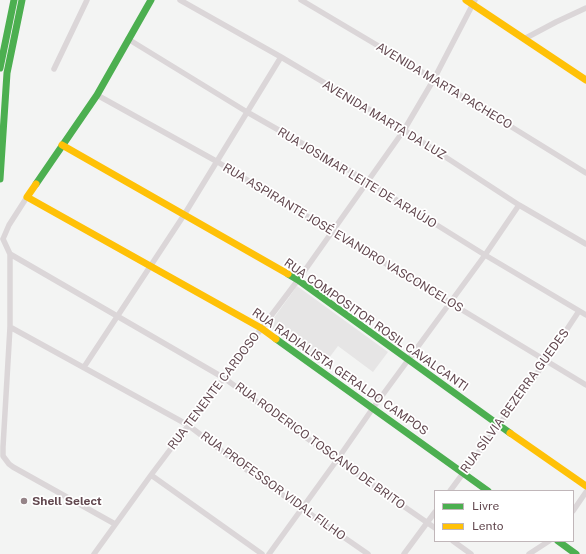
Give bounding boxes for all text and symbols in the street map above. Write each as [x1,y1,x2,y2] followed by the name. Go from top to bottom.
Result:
[373,40,515,132] street label: AVENIDA MARTA PACHECO
[320,77,448,163] street label: AVENIDA MARTA DA LUZ
[275,125,439,231] street label: RUA JOSIMAR LEITE DE ARAÚJO
[220,160,466,316] street label: RUA ASPIRANTE JOSÉ EVANDRO VASCONCELOS
[281,256,471,394] street label: RUA COMPOSITOR ROSIL CAVALCANTI
[249,305,431,439] street label: RUA RADIALISTA GERALDO CAMPOS
[458,326,572,476] street label: RUA SÍLVIA BEZERRA GUEDES
[165,329,263,453] street label: RUA TENENTE CARDOSO
[232,379,408,513] street label: RUA RODERICO TOSCANO DE BRITO
[198,429,348,543] street label: RUA PROFESSOR VIDAL FILHO
[434,490,574,542] legend
[32,494,102,508] place label: Shell Select
[19,496,29,506] marker: Shell Select
[472,499,499,513] text: Livre
[472,519,503,533] text: Lento

